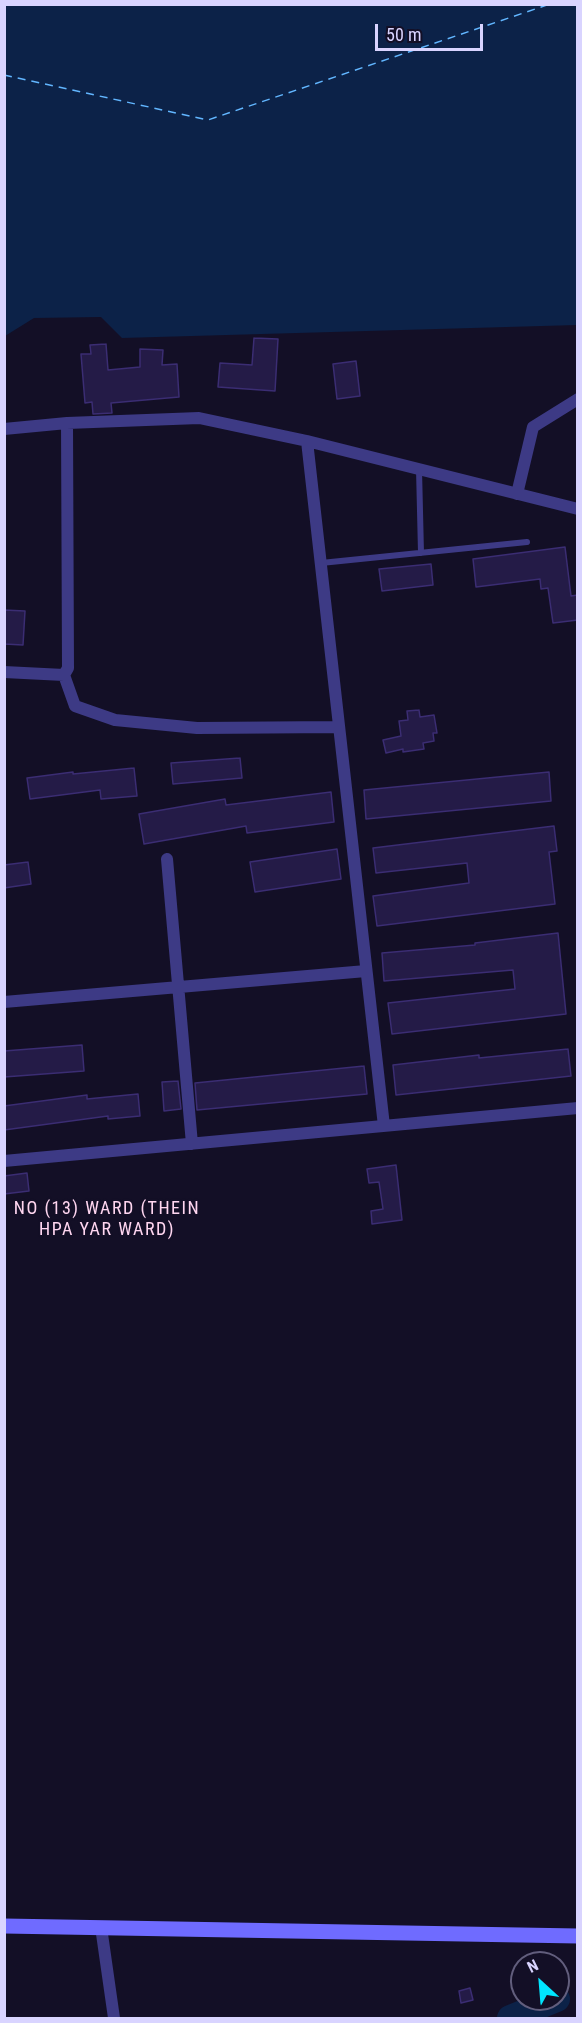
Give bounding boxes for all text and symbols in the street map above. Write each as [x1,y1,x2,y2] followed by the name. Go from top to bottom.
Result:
[378,12,486,50] scale bar
[386,24,421,45] text: 50 m
[14,1198,200,1240] district label: NO (13) WARD (THEIN HPA YAR WARD)
[510,1951,570,2011] north arrow
[524,1955,541,1977] text: N

